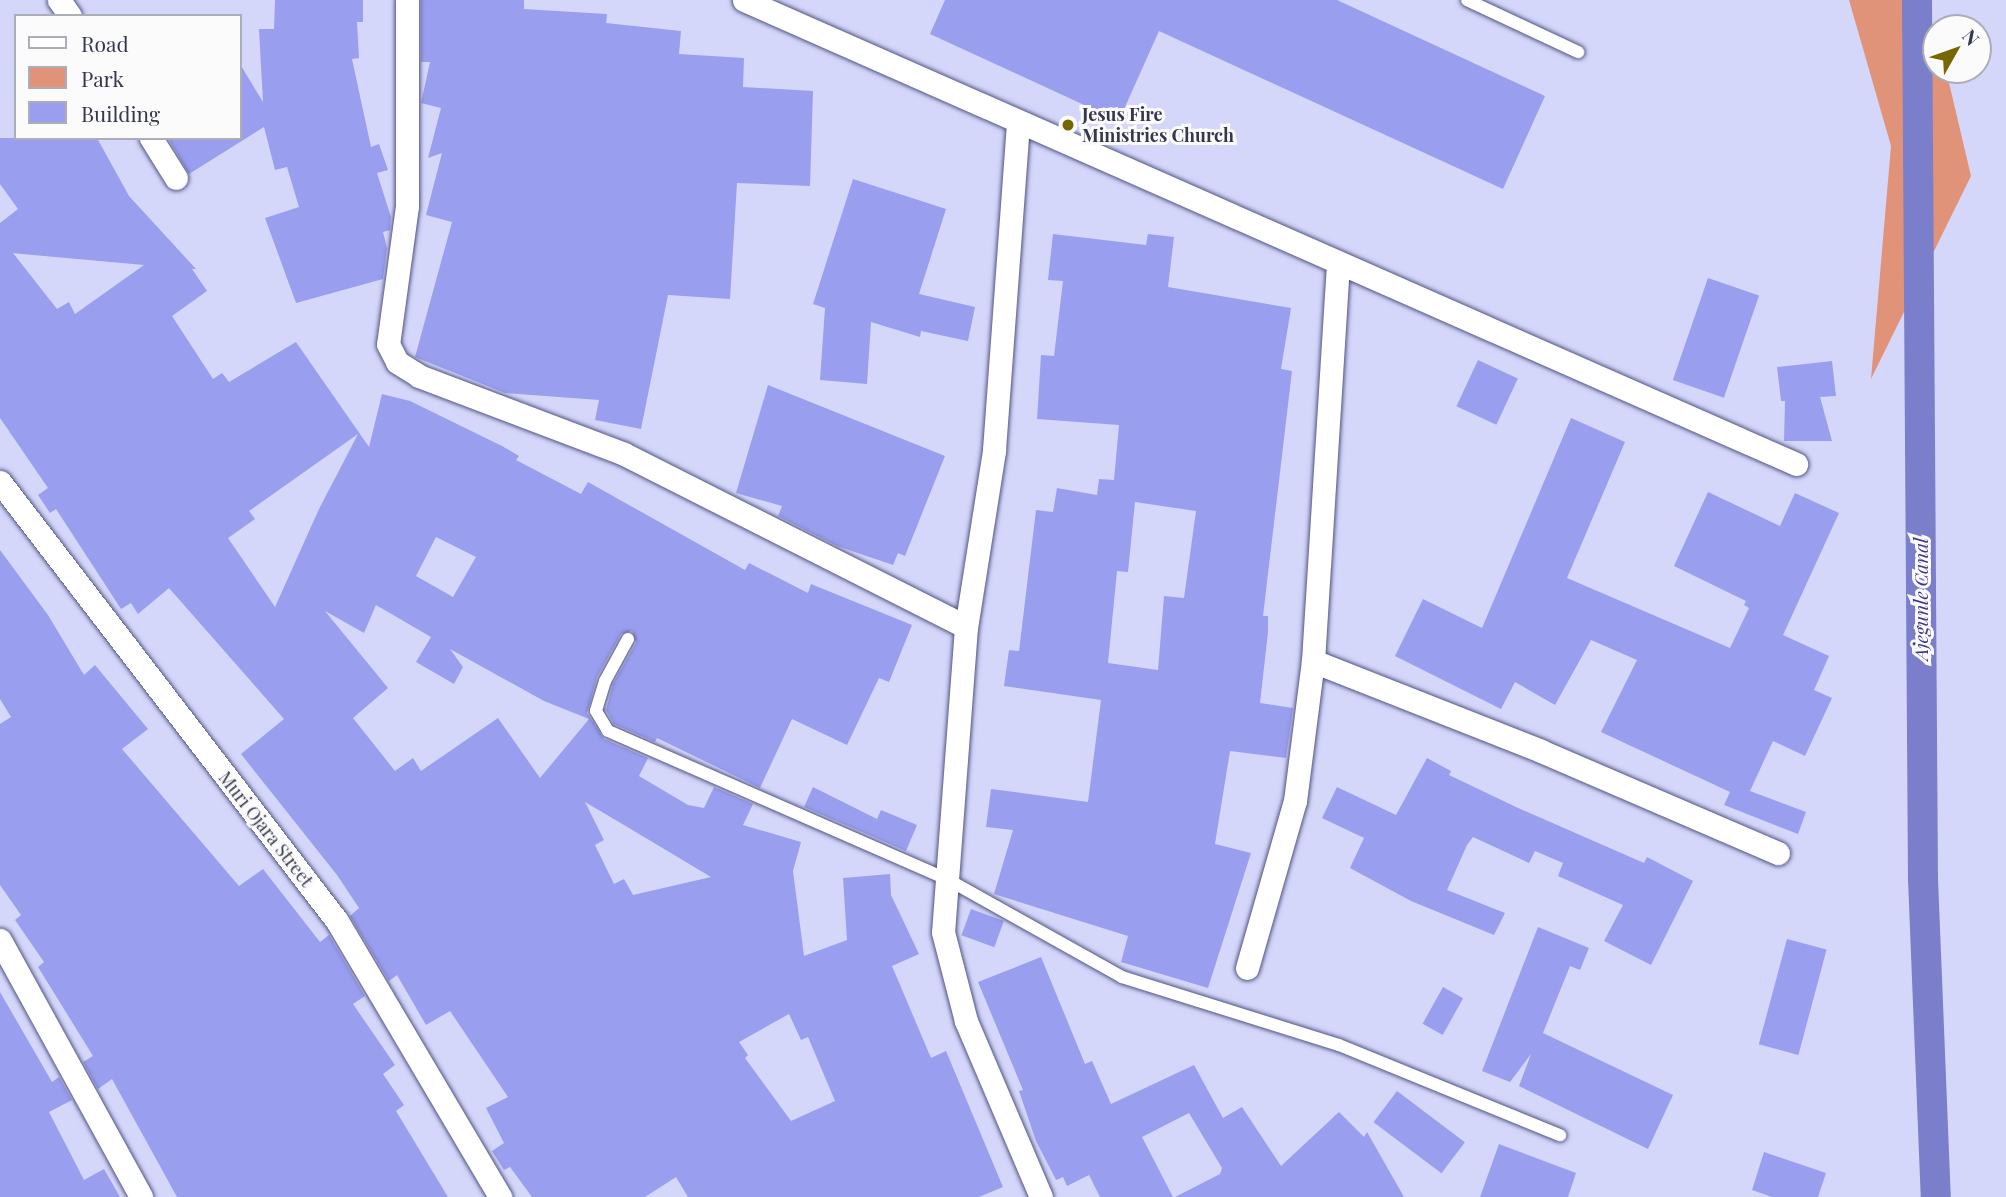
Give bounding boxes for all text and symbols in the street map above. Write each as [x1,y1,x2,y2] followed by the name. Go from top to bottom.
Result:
[14,14,242,140] legend
[1922,14,1992,84] north arrow
[1957,23,1986,50] text: N
[81,29,129,57] text: Road
[81,64,124,92] text: Park
[81,99,160,127] text: Building
[1082,104,1234,146] place label: Jesus Fire Ministries Church
[1060,117,1076,133] marker: Jesus Fire Ministries Church
[1910,538,1932,660] water label: Ajegunle Canal
[214,767,318,891] street label: Muri Ojara Street

